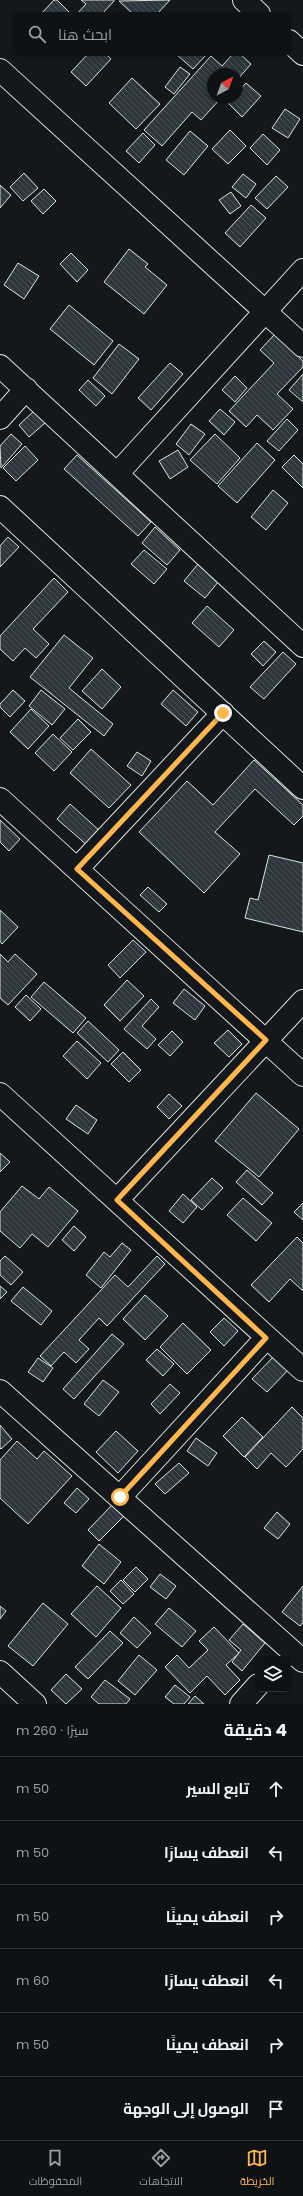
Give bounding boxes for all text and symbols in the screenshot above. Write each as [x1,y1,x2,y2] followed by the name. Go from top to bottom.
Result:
[12,12,291,56] search box
[26,23,48,45] icon: search
[58,24,112,45] text: ابحث هنا
[207,68,243,104] north arrow
[214,704,232,722] route end
[111,1488,129,1506] route start
[255,1656,291,1692] map controls
[255,1656,291,1692] button: layers
[224,1718,287,1742] text: 4 دقيقة
[16,1721,88,1740] text: سيرًا · 260 m
[186,1778,249,1799] text: تابع السير
[265,1778,287,1800] icon: ahead
[16,1779,49,1798] text: 50 m
[164,1842,249,1863] text: انعطف يسارًا
[265,1842,287,1864] icon: left
[16,1843,49,1862] text: 50 m
[166,1906,249,1927] text: انعطف يمينًا
[265,1906,287,1928] icon: right
[16,1907,49,1926] text: 50 m
[164,1970,249,1991] text: انعطف يسارًا
[265,1970,287,1992] icon: left
[16,1971,49,1990] text: 60 m
[166,2034,249,2055] text: انعطف يمينًا
[265,2034,287,2056] icon: right
[16,2035,49,2054] text: 50 m
[123,2098,249,2119] text: الوصول إلى الوجهة
[265,2098,287,2120] icon: arrive
[29,2147,82,2191] tab: المحفوظات
[139,2147,183,2191] tab: الاتجاهات
[240,2147,274,2191] tab: الخريطة

